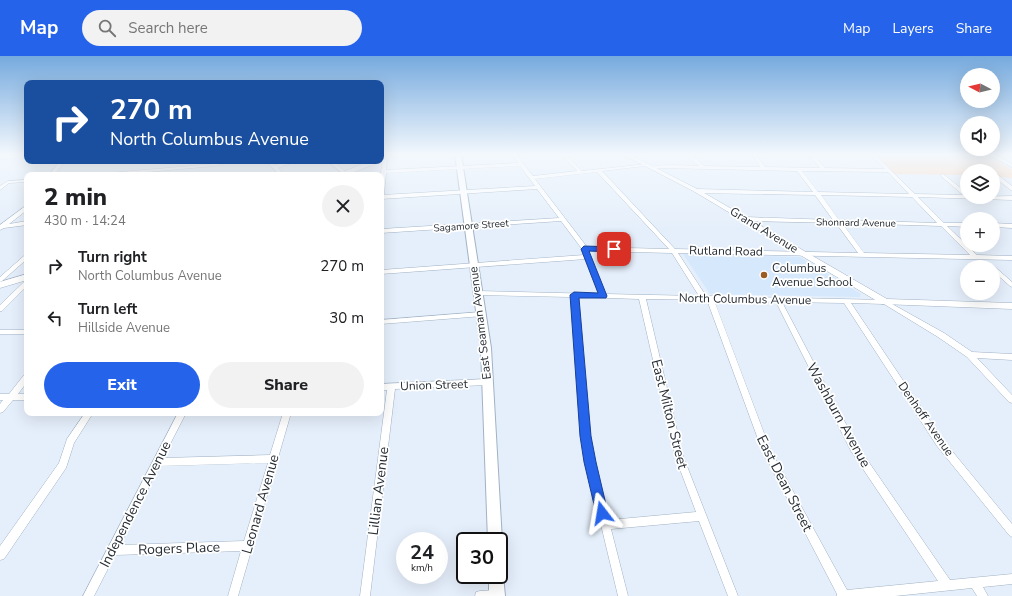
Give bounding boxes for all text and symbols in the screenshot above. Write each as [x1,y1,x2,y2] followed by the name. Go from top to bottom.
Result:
[82,10,362,46] search box
[20,15,58,41] text: Map
[96,17,118,39] icon: search
[128,18,208,38] text: Search here
[843,19,870,38] text: Map
[892,19,934,38] text: Layers
[956,19,992,38] text: Share
[960,68,1000,108] north arrow
[960,68,1000,300] map controls
[110,91,193,129] text: 270 m
[44,96,96,148] icon: right
[960,116,1000,156] button: sound
[110,127,309,151] text: North Columbus Avenue
[960,164,1000,204] button: layers
[44,181,107,213] text: 2 min
[322,185,364,227] button: close
[727,203,801,257] street label: Grand Avenue
[44,212,126,230] text: 430 m · 14:24
[960,212,1000,252] button: +
[816,215,896,231] street label: Shonnard Avenue
[433,216,510,236] street label: Sagamore Street
[597,232,631,266] pin
[603,238,625,260] icon: arrive
[689,242,763,260] street label: Rutland Road
[78,247,147,267] text: Turn right
[44,255,66,277] icon: right
[320,256,364,276] text: 270 m
[772,260,853,290] place label: Columbus Avenue School
[960,260,1000,300] button: −
[465,266,495,380] street label: East Seaman Avenue
[78,267,222,285] text: North Columbus Avenue
[759,270,769,280] marker: Columbus Avenue School
[679,290,811,308] street label: North Columbus Avenue
[78,299,137,319] text: Turn left
[44,307,66,329] icon: left
[329,308,364,328] text: 30 m
[78,319,170,337] text: Hillside Avenue
[647,357,692,471] street label: East Milton Street
[802,359,875,471] street label: Washburn Avenue
[44,362,200,408] button: Exit
[208,362,364,408] button: Share
[400,376,469,394] street label: Union Street
[894,379,958,459] street label: Denhoff Avenue
[752,432,817,535] street label: East Dean Street
[95,438,176,571] street label: Independence Avenue
[364,446,393,536] street label: Lillian Avenue
[237,452,284,556] street label: Leonard Avenue
[581,492,623,534] position arrow
[456,532,508,584] speed limit sign: 30
[138,538,220,559] street label: Rogers Place
[410,539,434,566] text: 24
[411,561,433,575] text: km/h

